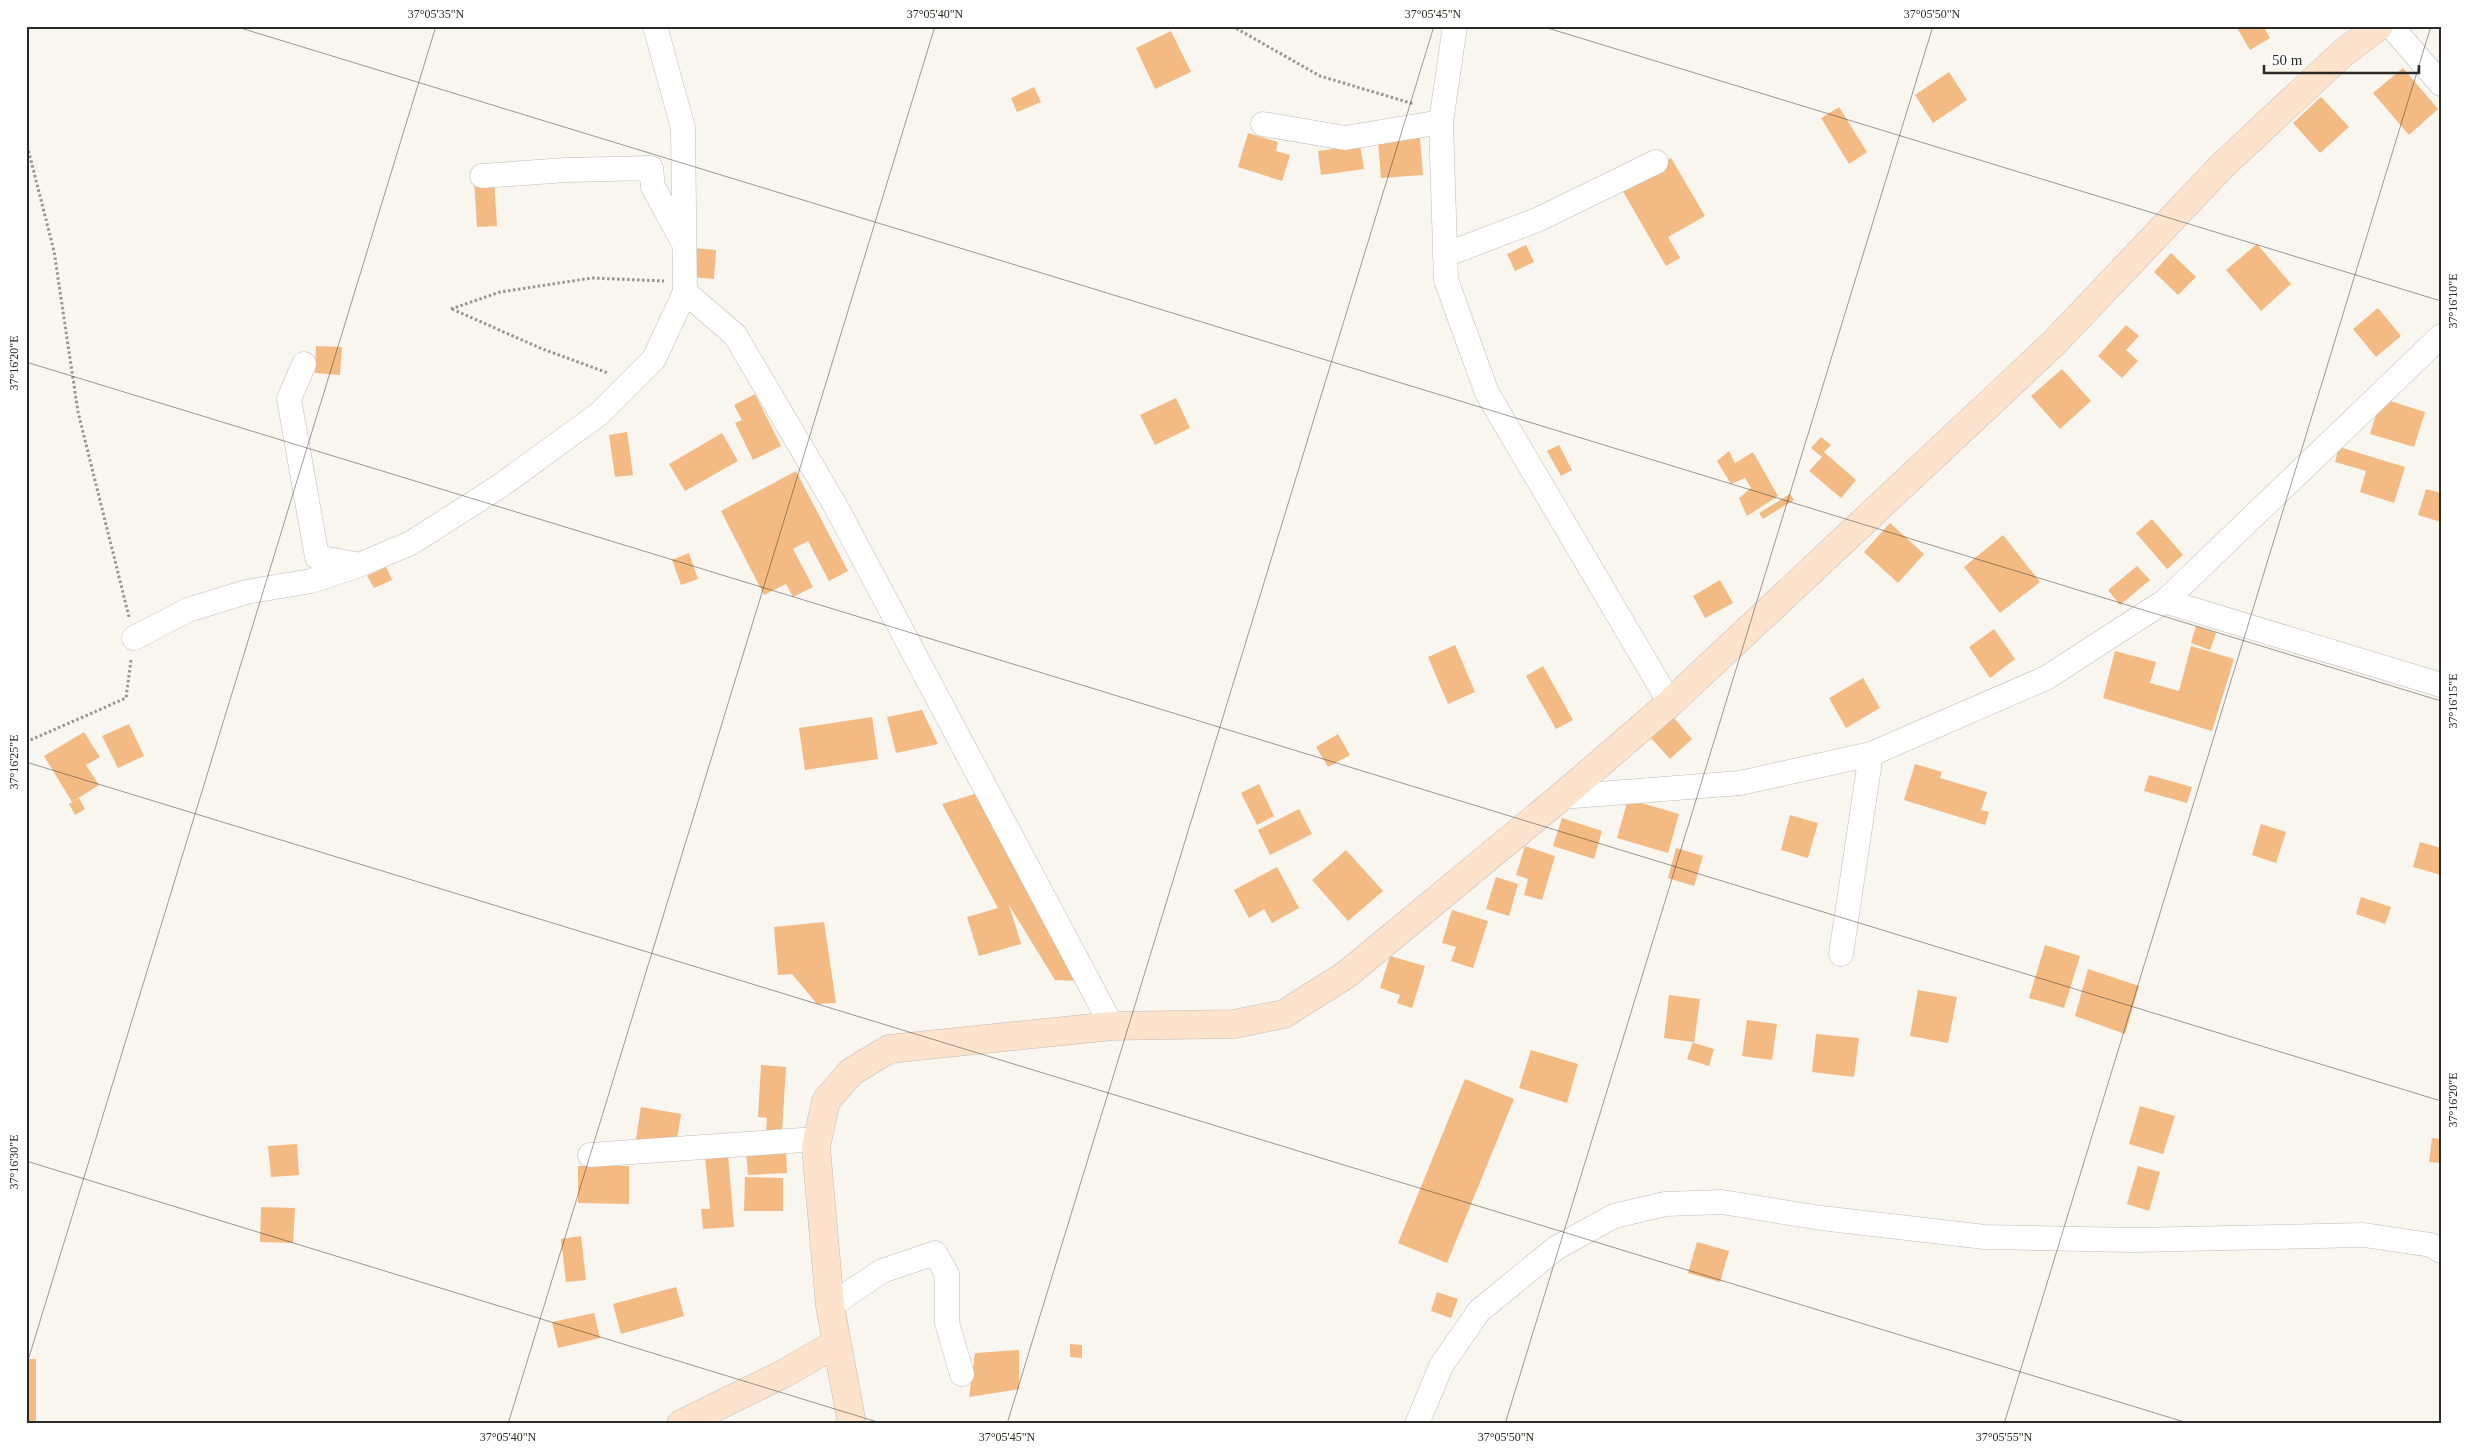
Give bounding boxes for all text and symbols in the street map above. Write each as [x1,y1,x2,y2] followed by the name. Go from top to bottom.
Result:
[408,7,465,21] text: 37°05'35"N
[907,7,964,21] text: 37°05'40"N
[1405,7,1462,21] text: 37°05'45"N
[1904,7,1961,21] text: 37°05'50"N
[2264,42,2420,74] scale bar
[2272,52,2303,68] text: 50 m
[2446,273,2460,329] text: 37°16'10"E
[7,335,21,391] text: 37°16'20"E
[2446,673,2460,729] text: 37°16'15"E
[7,734,21,790] text: 37°16'25"E
[2446,1072,2460,1128] text: 37°16'20"E
[7,1134,21,1190] text: 37°16'30"E
[480,1430,537,1444] text: 37°05'40"N
[979,1430,1036,1444] text: 37°05'45"N
[1478,1430,1535,1444] text: 37°05'50"N
[1976,1430,2033,1444] text: 37°05'55"N

